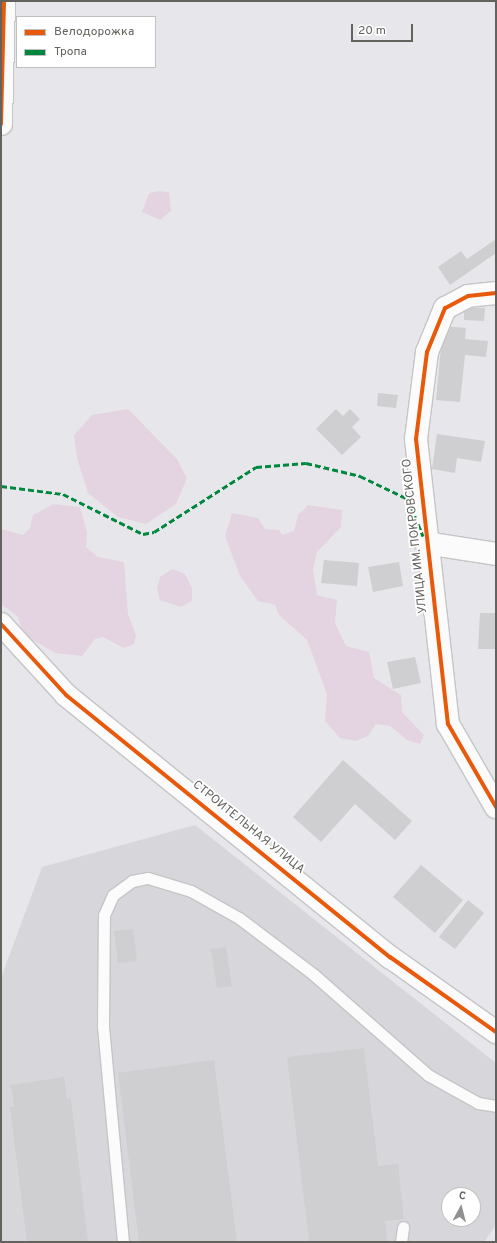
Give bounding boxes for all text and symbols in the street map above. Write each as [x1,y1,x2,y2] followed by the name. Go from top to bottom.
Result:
[16,16,156,68] legend
[353,16,415,42] scale bar
[358,23,386,39] text: 20 m
[54,24,134,40] text: Велодорожка
[54,44,87,60] text: Тропа
[401,458,431,614] street label: УЛИЦА ИМ. ПОКРОВСКОГО
[189,778,307,878] street label: СТРОИТЕЛЬНАЯ УЛИЦА
[441,1187,481,1227] north arrow
[458,1189,467,1203] text: С

